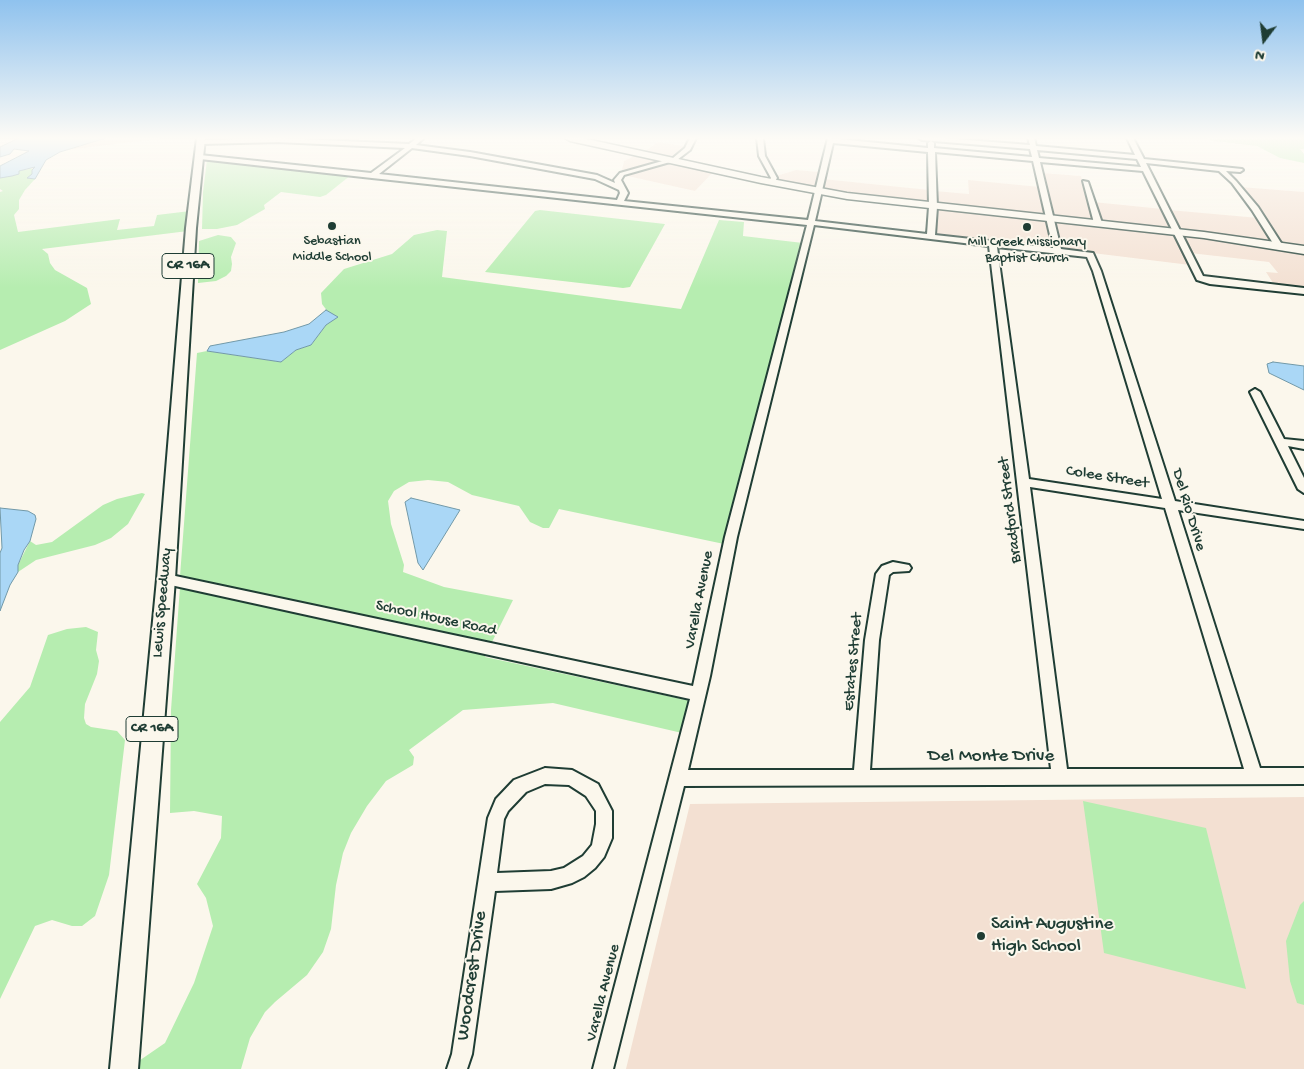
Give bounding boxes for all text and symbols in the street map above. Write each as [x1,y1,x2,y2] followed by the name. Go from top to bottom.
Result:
[1239,15,1289,65] north arrow
[1253,46,1267,64] text: N
[326,220,338,232] marker: Sebastian Middle School
[1021,221,1033,233] marker: Mill Creek Missionary Baptist Church
[292,234,372,266] place label: Sebastian Middle School
[968,235,1086,268] place label: Mill Creek Missionary Baptist Church
[162,254,214,278] road number: CR 16A
[995,456,1027,564] street label: Bradford Street
[1064,462,1150,494] street label: Colee Street
[1166,467,1210,553] street label: Del Rio Drive
[149,547,177,659] street label: Lewis Speedway
[681,549,719,651] street label: Varella Avenue
[374,597,498,641] street label: School House Road
[840,612,868,712] street label: Estates Street
[126,716,178,742] road number: CR 16A
[928,746,1054,768] street label: Del Monte Drive
[453,910,493,1042] street label: Woodcrest Drive
[991,914,1113,958] place label: Saint Augustine High School
[975,930,987,942] marker: Saint Augustine High School
[583,942,625,1044] street label: Varella Avenue

